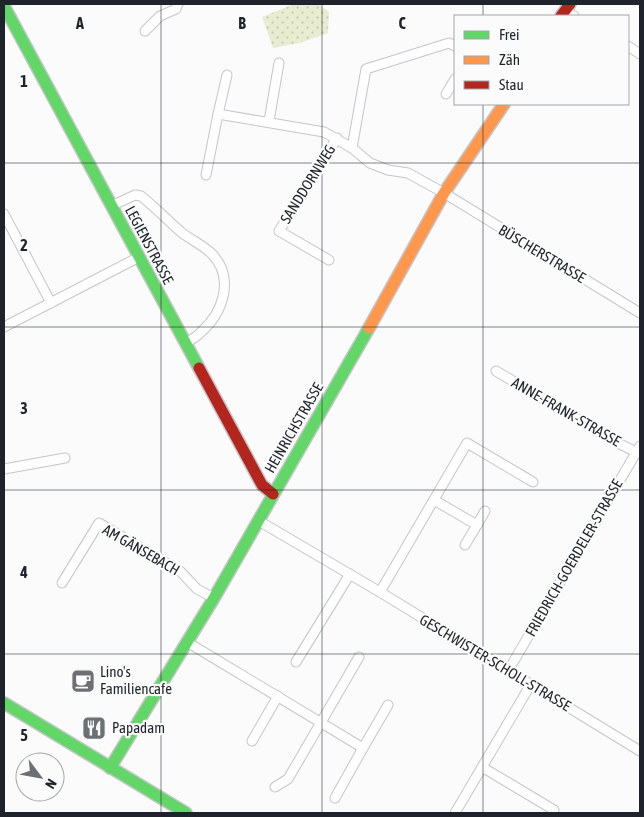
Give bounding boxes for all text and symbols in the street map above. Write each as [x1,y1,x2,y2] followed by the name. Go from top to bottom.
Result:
[75,14,84,32] text: A
[238,14,246,32] text: B
[398,14,406,32] text: C
[454,15,629,105] legend
[499,26,519,43] text: Frei
[499,51,520,68] text: Zäh
[20,72,28,90] text: 1
[499,76,524,93] text: Stau
[277,141,339,226] street label: SANDDORNWEG
[122,203,177,287] street label: LEGIENSTRASSE
[496,221,589,286] street label: BÜSCHERSTRASSE
[20,236,28,254] text: 2
[509,374,624,450] street label: ANNE-FRANK-STRASSE
[261,379,327,476] street label: HEINRICHSTRASSE
[20,399,28,417] text: 3
[522,476,626,639] street label: FRIEDRICH-GOERDELER-STRASSE
[100,521,183,578] street label: AM GÄNSEBACH
[19,563,28,581] text: 4
[417,611,574,715] street label: GESCHWISTER-SCHOLL-STRASSE
[100,663,172,697] place label: Lino's Familiencafe
[70,668,96,694] cafe icon: Lino's Familiencafe
[81,715,107,741] restaurant icon: Papadam
[112,719,165,736] place label: Papadam
[20,726,28,744] text: 5
[15,752,65,802] north arrow
[42,776,60,792] text: N

